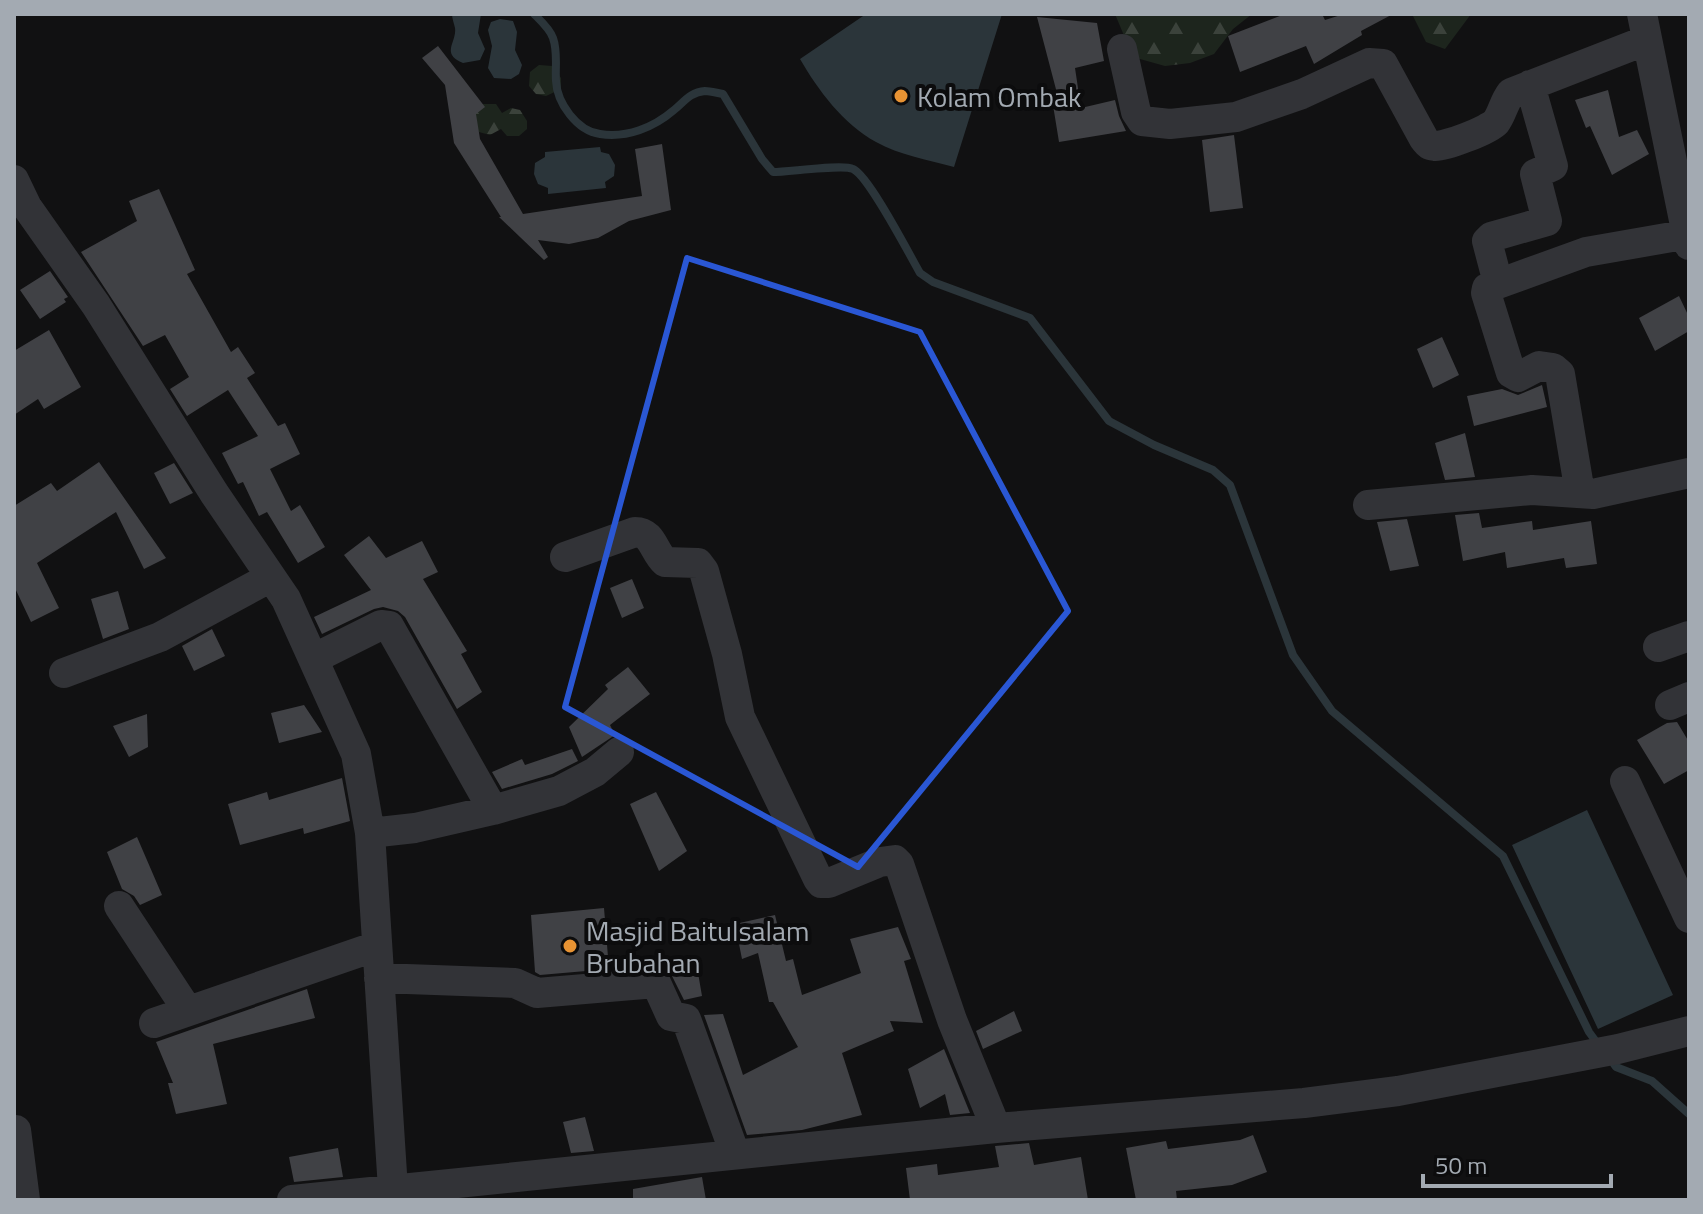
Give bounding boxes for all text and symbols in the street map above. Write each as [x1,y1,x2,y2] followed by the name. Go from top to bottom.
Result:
[917,75,1081,118] place label: Kolam Ombak
[892,87,910,105] marker: Kolam Ombak
[586,909,809,984] place label: Masjid Baitulsalam Brubahan
[561,937,579,955] marker: Masjid Baitulsalam Brubahan
[1423,1138,1611,1188] scale bar
[1435,1147,1487,1183] text: 50 m

